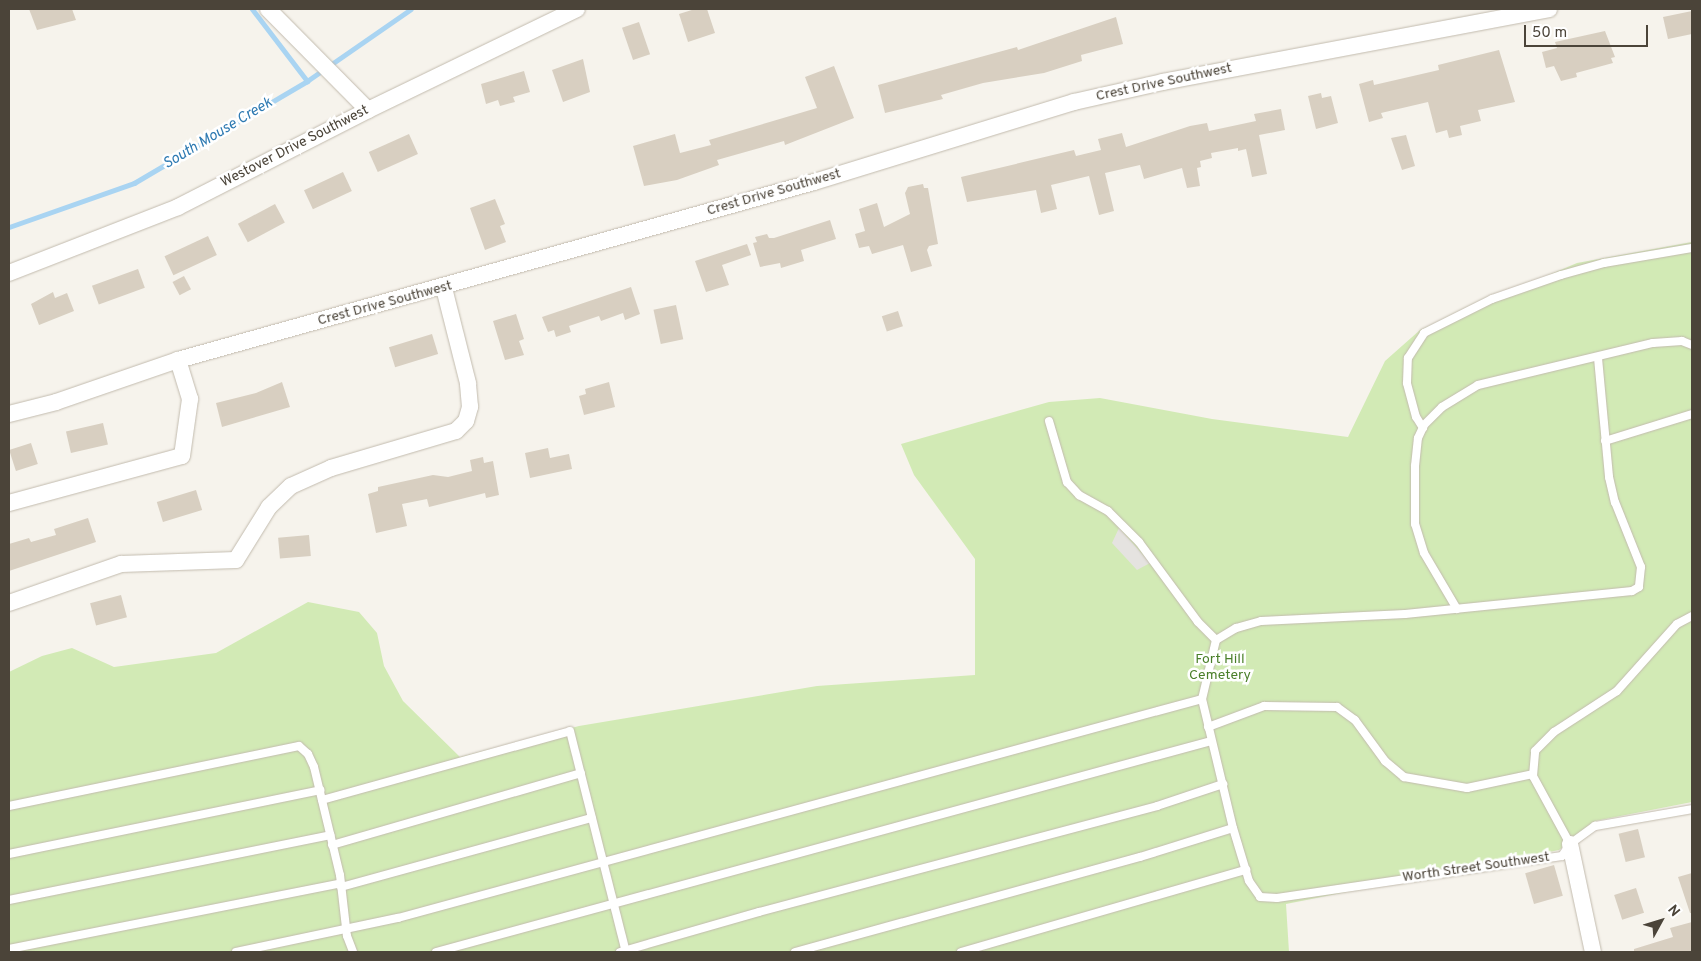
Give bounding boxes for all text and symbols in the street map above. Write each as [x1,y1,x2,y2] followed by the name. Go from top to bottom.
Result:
[1526,15,1650,47] scale bar
[1532,24,1567,43] text: 50 m
[1094,60,1234,106] street label: Crest Drive Southwest
[160,94,276,174] water label: South Mouse Creek
[218,102,372,192] street label: Westover Drive Southwest
[705,166,843,220] street label: Crest Drive Southwest
[316,278,454,330] street label: Crest Drive Southwest
[1189,652,1251,684] park label: Fort Hill Cemetery
[1401,849,1551,887] street label: Worth Street Southwest
[1636,896,1686,946] north arrow
[1663,902,1683,921] text: N

